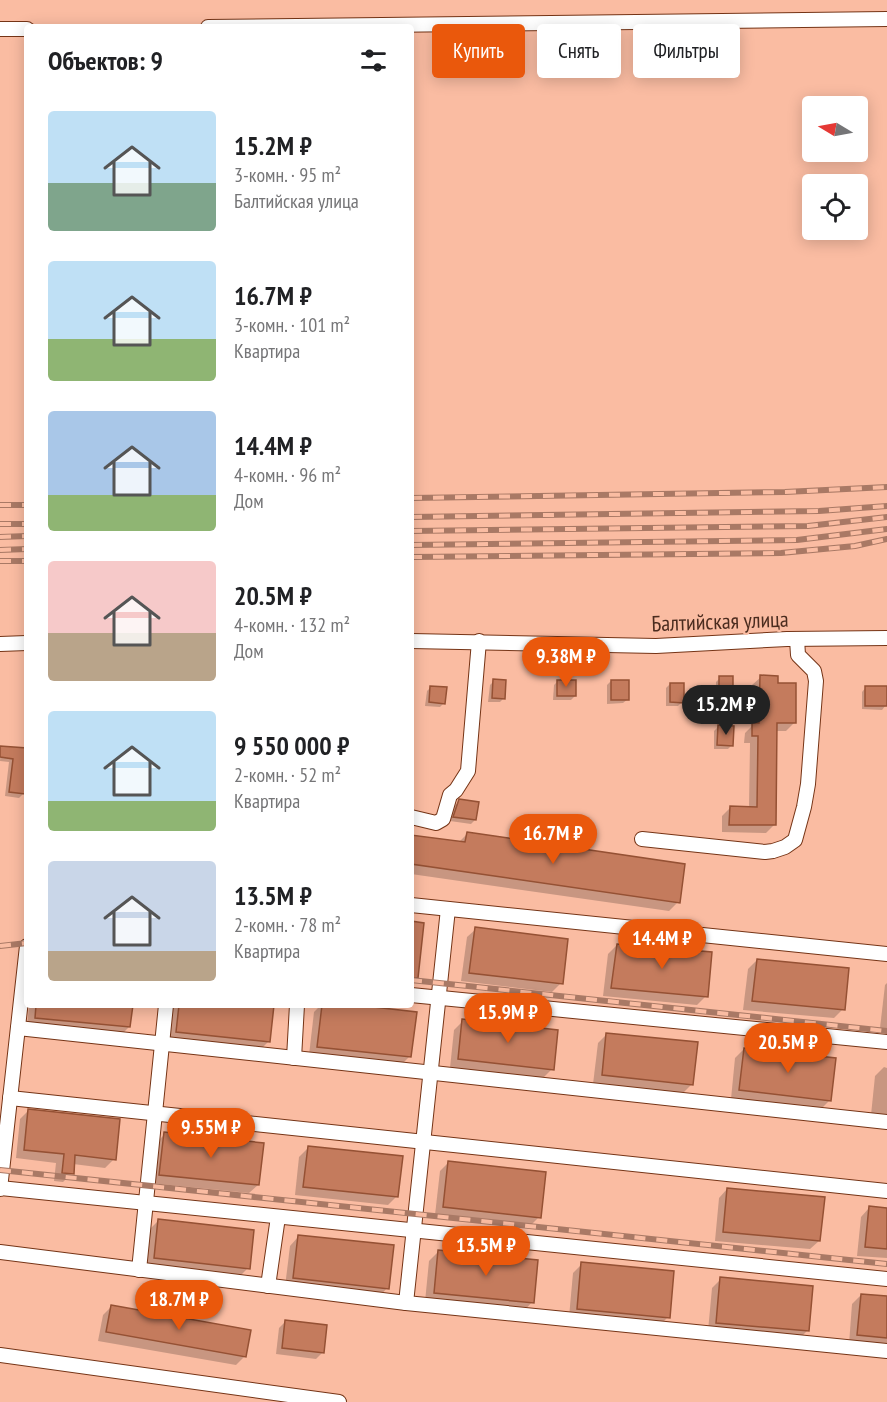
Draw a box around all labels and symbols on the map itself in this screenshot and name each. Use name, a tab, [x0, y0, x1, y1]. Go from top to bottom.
north arrow	[802, 96, 868, 162]
street label: Балтийская улица	[651, 605, 789, 637]
pin: 9.38M ₽	[511, 637, 621, 688]
pin: 15.2M ₽	[671, 685, 781, 736]
pin: 16.7M ₽	[498, 814, 608, 865]
pin: 14.4M ₽	[607, 919, 717, 970]
pin: 15.9M ₽	[453, 993, 563, 1044]
pin: 20.5M ₽	[733, 1023, 843, 1074]
pin: 9.55M ₽	[156, 1108, 266, 1159]
pin: 13.5M ₽	[431, 1226, 541, 1277]
pin: 18.7M ₽	[124, 1280, 234, 1331]

